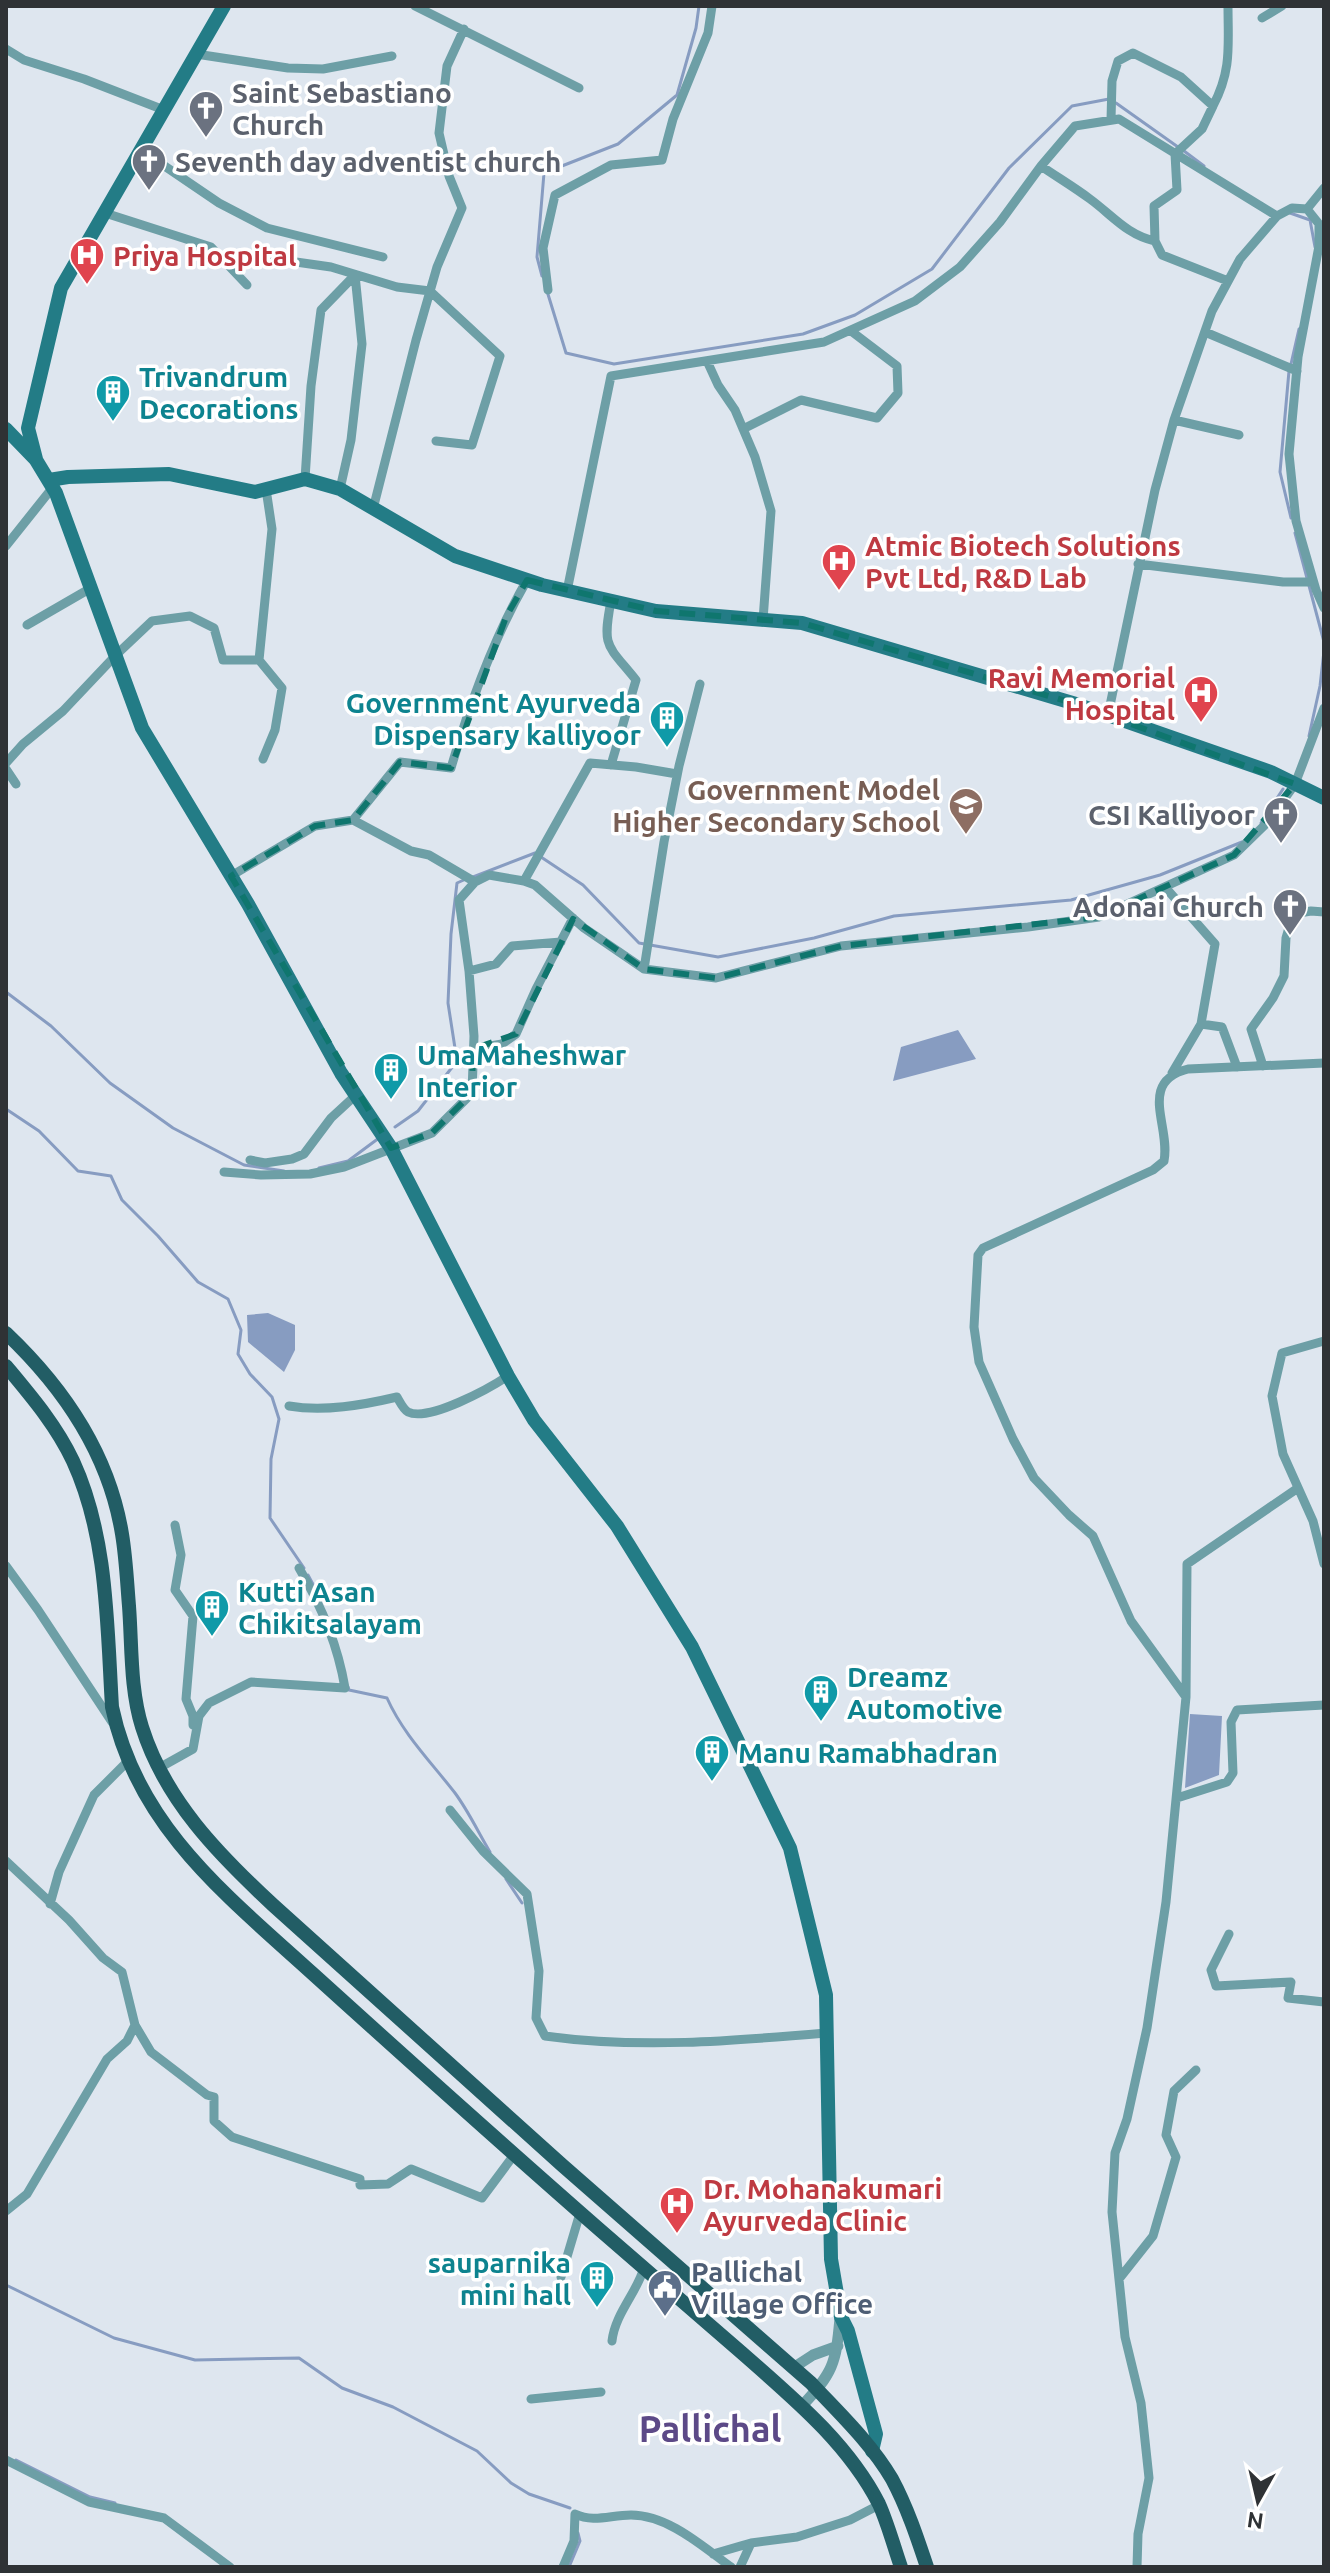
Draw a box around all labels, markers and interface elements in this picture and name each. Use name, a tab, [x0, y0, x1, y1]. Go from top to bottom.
place label: Saint Sebastiano Church	[232, 77, 452, 140]
church icon: Saint Sebastiano Church	[187, 89, 225, 139]
church icon: Seventh day adventist church	[130, 142, 168, 192]
place label: Seventh day adventist church	[175, 146, 561, 177]
hospital icon: Priya Hospital	[68, 236, 106, 286]
place label: Priya Hospital	[113, 240, 296, 271]
place label: Trivandrum Decorations	[139, 361, 298, 424]
building icon: Trivandrum Decorations	[94, 373, 132, 423]
place label: Atmic Biotech Solutions Pvt Ltd, R&D Lab	[865, 530, 1181, 593]
hospital icon: Atmic Biotech Solutions Pvt Ltd, R&D Lab	[820, 542, 858, 592]
place label: Ravi Memorial Hospital	[988, 662, 1175, 725]
hospital icon: Ravi Memorial Hospital	[1182, 674, 1220, 724]
place label: Government Ayurveda Dispensary kalliyoor	[346, 687, 641, 750]
building icon: Government Ayurveda Dispensary kalliyoor	[648, 699, 686, 749]
place label: Government Model Higher Secondary School	[612, 774, 940, 837]
school or university icon: Government Model Higher Secondary School	[947, 786, 985, 836]
church icon: CSI Kalliyoor	[1262, 795, 1300, 845]
place label: CSI Kalliyoor	[1088, 799, 1255, 830]
church icon: Adonai Church	[1271, 887, 1309, 937]
place label: Adonai Church	[1073, 891, 1264, 922]
place label: UmaMaheshwar Interior	[417, 1039, 627, 1102]
building icon: UmaMaheshwar Interior	[372, 1051, 410, 1101]
place label: Kutti Asan Chikitsalayam	[238, 1576, 422, 1639]
building icon: Kutti Asan Chikitsalayam	[193, 1588, 231, 1638]
place label: Dreamz Automotive	[847, 1661, 1003, 1724]
building icon: Dreamz Automotive	[802, 1673, 840, 1723]
building icon: Manu Ramabhadran	[693, 1733, 731, 1783]
place label: Manu Ramabhadran	[738, 1737, 998, 1768]
place label: Dr. Mohanakumari Ayurveda Clinic	[703, 2173, 942, 2236]
hospital icon: Dr. Mohanakumari Ayurveda Clinic	[658, 2185, 696, 2235]
place label: sauparnika mini hall	[428, 2247, 571, 2310]
place label: Pallichal Village Office	[691, 2256, 873, 2319]
building icon: sauparnika mini hall	[578, 2259, 616, 2309]
public building icon: Pallichal Village Office	[646, 2268, 684, 2318]
district label: Pallichal	[639, 2408, 781, 2449]
north arrow	[1218, 2461, 1298, 2541]
text: N	[1245, 2508, 1265, 2535]

